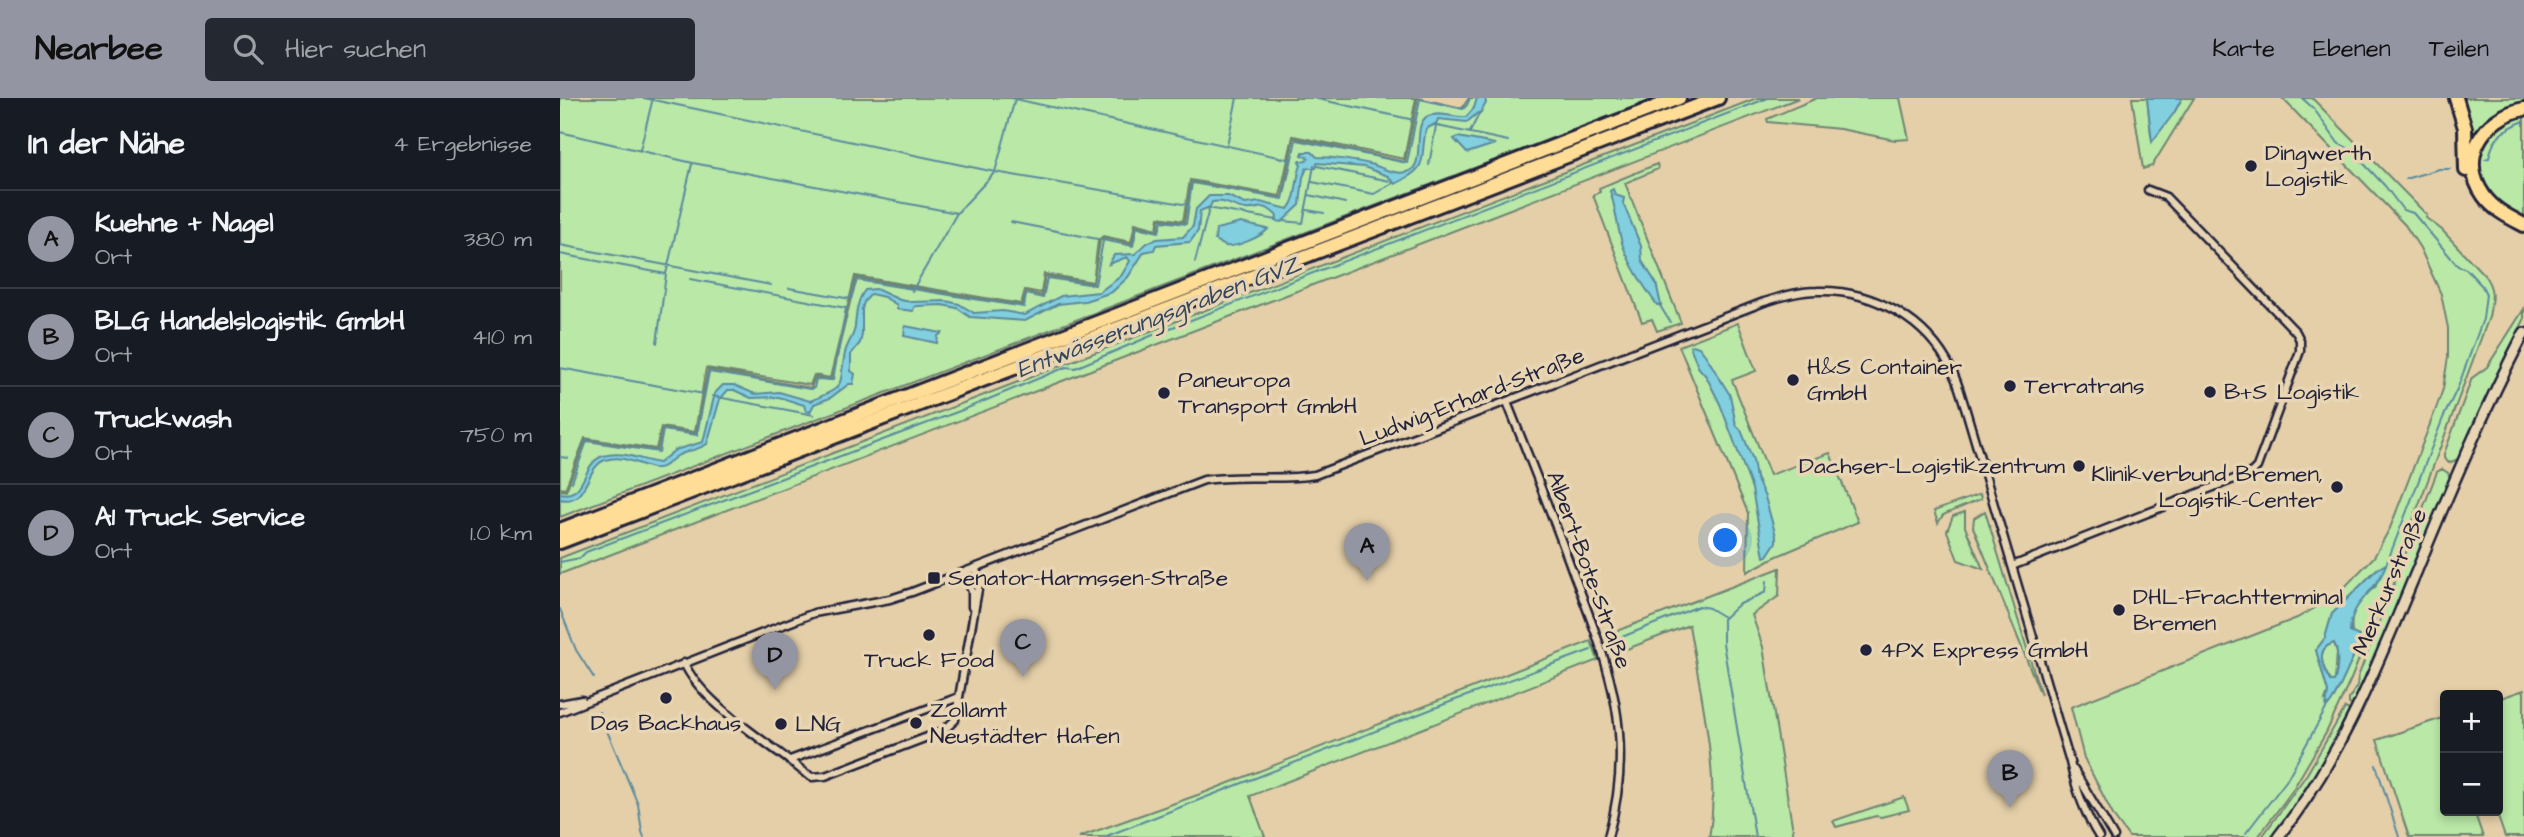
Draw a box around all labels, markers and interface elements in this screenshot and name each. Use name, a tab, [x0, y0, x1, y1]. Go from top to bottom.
search box	[205, 18, 695, 81]
text: Nearbee	[35, 26, 163, 72]
icon: search	[229, 30, 267, 68]
text: Hier suchen	[285, 31, 426, 67]
text: Karte	[2212, 32, 2275, 66]
text: Ebenen	[2313, 32, 2391, 66]
text: Teilen	[2429, 32, 2489, 66]
text: In der Nähe	[28, 123, 185, 165]
text: 4 Ergebnisse	[393, 128, 532, 160]
place label: Dingwerth Logistik	[2265, 137, 2372, 196]
marker: Dingwerth Logistik	[2243, 158, 2259, 174]
text: Kuehne + Nagel	[95, 205, 274, 241]
text: A	[44, 223, 58, 255]
text: 380 m	[464, 223, 532, 255]
text: Ort	[95, 241, 132, 273]
water label: Entwässerungsgraben GVZ	[1012, 247, 1307, 388]
text: BLG Handelslogistik GmbH	[95, 303, 405, 339]
text: B	[43, 321, 59, 353]
text: 410 m	[472, 321, 532, 353]
text: Ort	[95, 339, 132, 371]
street label: Ludwig-Erhard-Straße	[1355, 339, 1590, 456]
place label: H&S Container GmbH	[1807, 351, 1962, 409]
place label: Paneuropa Transport GmbH	[1178, 364, 1357, 422]
place label: Terratrans	[2024, 370, 2145, 402]
marker: H&S Container GmbH	[1785, 372, 1801, 388]
place label: B+S Logistik	[2224, 376, 2359, 409]
marker: Terratrans	[2002, 378, 2018, 394]
marker: B+S Logistik	[2202, 384, 2218, 400]
marker: Paneuropa Transport GmbH	[1156, 385, 1172, 401]
text: Truckwash	[95, 401, 231, 437]
text: C	[43, 419, 59, 451]
text: 750 m	[460, 419, 532, 451]
text: Ort	[95, 437, 132, 469]
place label: Dachser-Logistikzentrum	[1799, 450, 2065, 483]
marker: Dachser-Logistikzentrum	[2071, 458, 2087, 474]
place label: Klinikverbund Bremen, Logistik-Center	[2091, 458, 2323, 517]
street label: Albert-Bote-Straße	[1538, 467, 1640, 673]
marker: Klinikverbund Bremen, Logistik-Center	[2329, 479, 2345, 495]
text: A1 Truck Service	[95, 499, 305, 535]
street label: Merkurstraße	[2345, 504, 2435, 660]
text: D	[44, 517, 58, 549]
text: 1.0 km	[470, 517, 532, 549]
pin: A	[1344, 523, 1390, 581]
your location	[1708, 523, 1742, 557]
text: Ort	[95, 535, 132, 567]
place label: Senator-Harmssen-Straße	[948, 562, 1228, 594]
marker: Senator-Harmssen-Straße	[926, 570, 942, 586]
place label: DHL-Frachtterminal Bremen	[2133, 581, 2343, 639]
marker: DHL-Frachtterminal Bremen	[2111, 602, 2127, 618]
pin: C	[1000, 619, 1046, 677]
marker: Truck Food	[921, 627, 937, 643]
pin: D	[752, 632, 798, 690]
place label: 4PX Express GmbH	[1880, 634, 2089, 666]
marker: 4PX Express GmbH	[1858, 642, 1874, 658]
place label: Truck Food	[864, 644, 994, 676]
marker: Das Backhaus	[658, 690, 674, 706]
map controls	[2440, 690, 2503, 816]
button: +	[2440, 690, 2503, 753]
place label: Zollamt Neustädter Hafen	[930, 694, 1120, 752]
place label: Das Backhaus	[591, 707, 741, 739]
place label: LNG	[795, 708, 841, 740]
marker: Zollamt Neustädter Hafen	[908, 715, 924, 731]
marker: LNG	[773, 716, 789, 732]
pin: B	[1987, 750, 2033, 808]
button: −	[2440, 753, 2503, 816]

